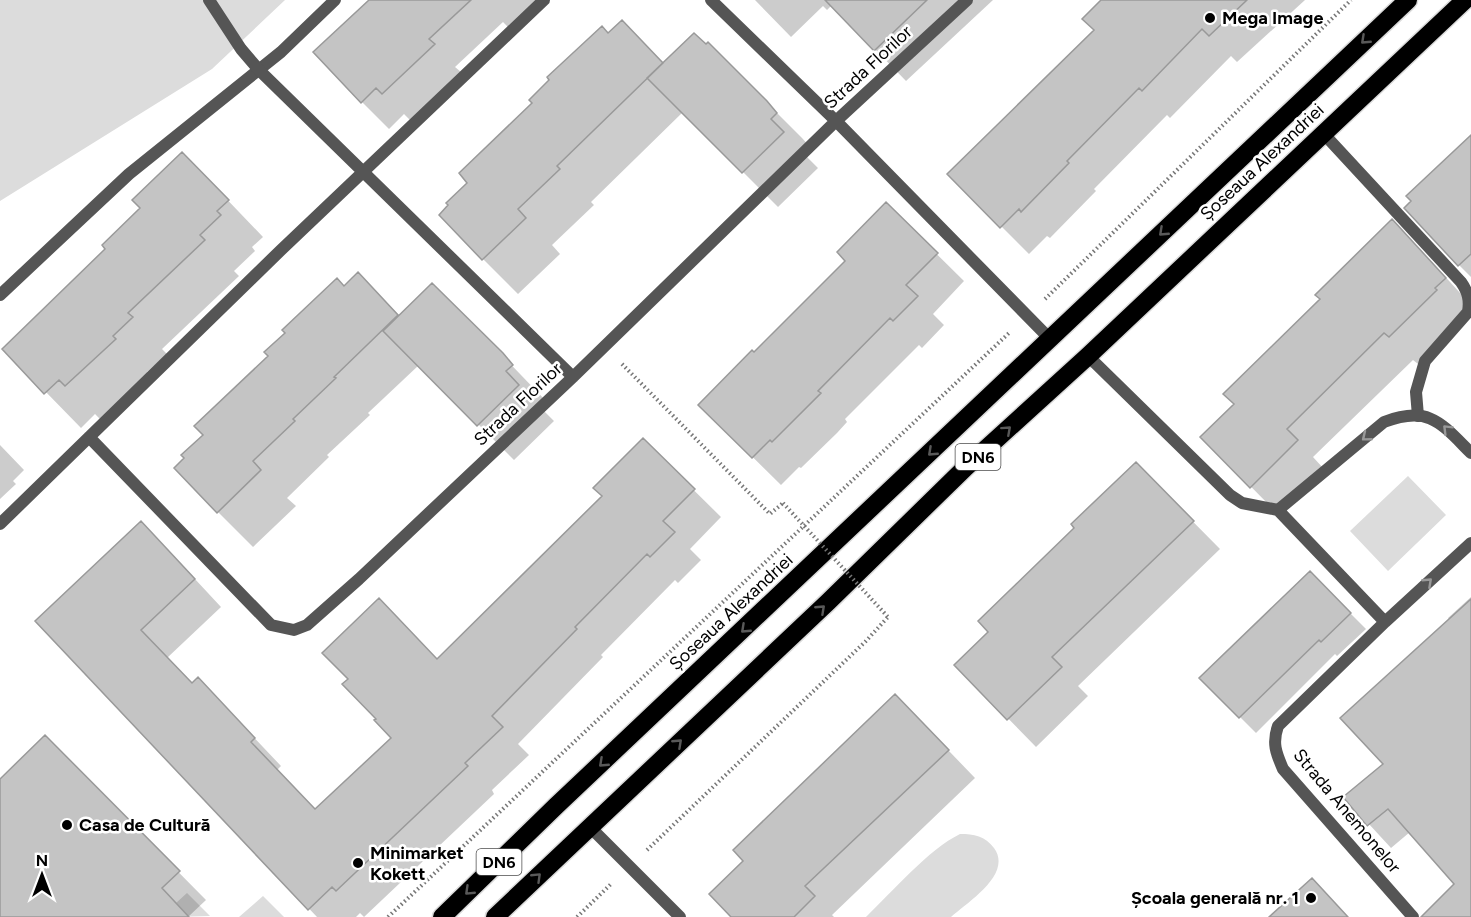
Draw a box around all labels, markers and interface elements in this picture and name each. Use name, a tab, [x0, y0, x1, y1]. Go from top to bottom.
place label: Mega Image	[1222, 7, 1323, 29]
marker: Mega Image	[1203, 11, 1217, 25]
street label: Strada Florilor	[819, 21, 917, 113]
one-way arrow	[1362, 33, 1372, 44]
street label: Șoseaua Alexandriei	[1196, 99, 1328, 225]
one-way arrow	[1160, 225, 1171, 236]
street label: Strada Florilor	[469, 358, 567, 450]
one-way arrow	[1000, 426, 1010, 437]
one-way arrow	[1444, 426, 1455, 437]
one-way arrow	[1362, 429, 1373, 440]
one-way arrow	[929, 444, 940, 455]
road number: DN6	[956, 444, 1000, 470]
street label: Șoseaua Alexandriei	[665, 549, 797, 675]
one-way arrow	[1421, 579, 1432, 590]
one-way arrow	[814, 605, 824, 616]
one-way arrow	[741, 621, 752, 632]
one-way arrow	[671, 739, 682, 750]
street label: Strada Anemonelor	[1289, 744, 1405, 878]
one-way arrow	[599, 755, 610, 766]
place label: Casa de Cultură	[79, 814, 210, 836]
marker: Casa de Cultură	[60, 818, 74, 832]
place label: Minimarket Kokett	[370, 842, 464, 885]
north arrow	[12, 845, 72, 905]
road number: DN6	[476, 849, 522, 875]
text: N	[36, 851, 48, 870]
marker: Minimarket Kokett	[351, 856, 365, 870]
one-way arrow	[529, 873, 540, 884]
one-way arrow	[466, 884, 476, 895]
place label: Școala generală nr. 1	[1131, 887, 1299, 909]
marker: Școala generală nr. 1	[1304, 891, 1318, 905]

